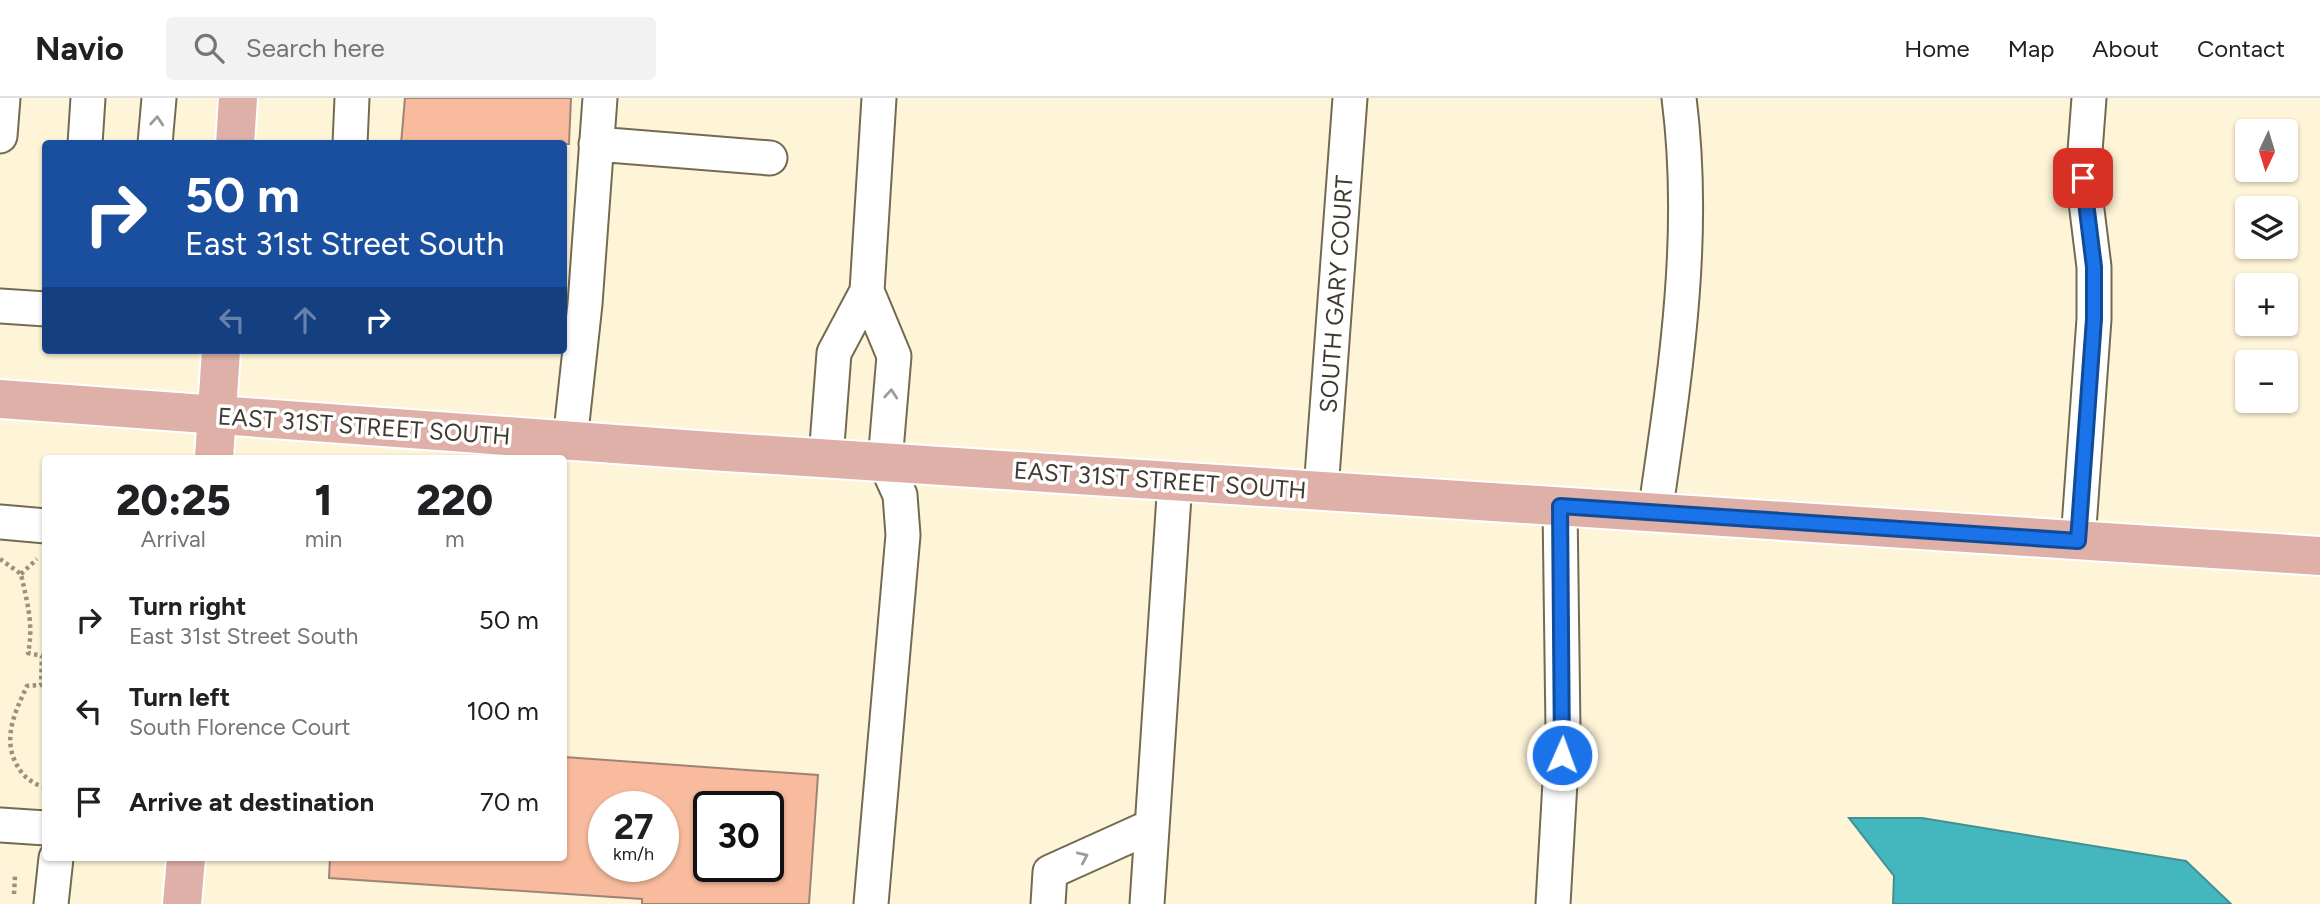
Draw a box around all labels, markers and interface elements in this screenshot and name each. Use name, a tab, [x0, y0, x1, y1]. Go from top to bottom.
search box	[166, 17, 656, 80]
text: Navio	[35, 29, 124, 68]
icon: search	[190, 29, 228, 67]
text: Search here	[246, 32, 385, 64]
text: Home	[1904, 34, 1970, 63]
text: Map	[2008, 34, 2054, 63]
text: About	[2092, 34, 2159, 63]
text: Contact	[2197, 34, 2285, 63]
one-way arrow	[149, 115, 164, 126]
north arrow	[2235, 119, 2298, 182]
map controls	[2235, 119, 2298, 413]
pin	[2053, 148, 2113, 208]
icon: arrive	[2064, 159, 2102, 197]
text: 50 m	[185, 165, 300, 224]
icon: right	[70, 168, 161, 259]
street label: SOUTH GARY COURT	[1313, 174, 1359, 414]
button: layers	[2235, 196, 2298, 259]
text: East 31st Street South	[185, 225, 504, 263]
button: +	[2235, 273, 2298, 336]
icon: left	[213, 301, 251, 339]
icon: ahead	[286, 301, 324, 339]
icon: right	[359, 301, 397, 339]
button: −	[2235, 350, 2298, 413]
one-way arrow	[883, 388, 898, 399]
street label: EAST 31ST STREET SOUTH	[217, 401, 511, 451]
street label: EAST 31ST STREET SOUTH	[1013, 455, 1307, 505]
text: 20:25	[116, 475, 231, 526]
text: 1	[315, 475, 333, 526]
text: 220	[416, 475, 493, 526]
text: Arrival	[141, 525, 206, 553]
text: min	[305, 525, 342, 553]
text: m	[445, 525, 464, 553]
text: Turn right	[129, 590, 246, 622]
icon: right	[70, 601, 108, 639]
text: 50 m	[479, 604, 539, 636]
text: East 31st Street South	[129, 622, 358, 650]
text: Turn left	[129, 681, 230, 713]
icon: left	[70, 692, 108, 730]
text: 100 m	[466, 695, 539, 727]
text: South Florence Court	[129, 713, 350, 741]
position arrow	[1525, 718, 1599, 792]
icon: arrive	[70, 783, 108, 821]
text: Arrive at destination	[129, 786, 374, 818]
text: 70 m	[480, 786, 539, 818]
speed limit sign: 30	[693, 791, 784, 882]
text: 27	[614, 806, 653, 848]
text: km/h	[613, 843, 654, 865]
one-way arrow	[1076, 851, 1088, 865]

